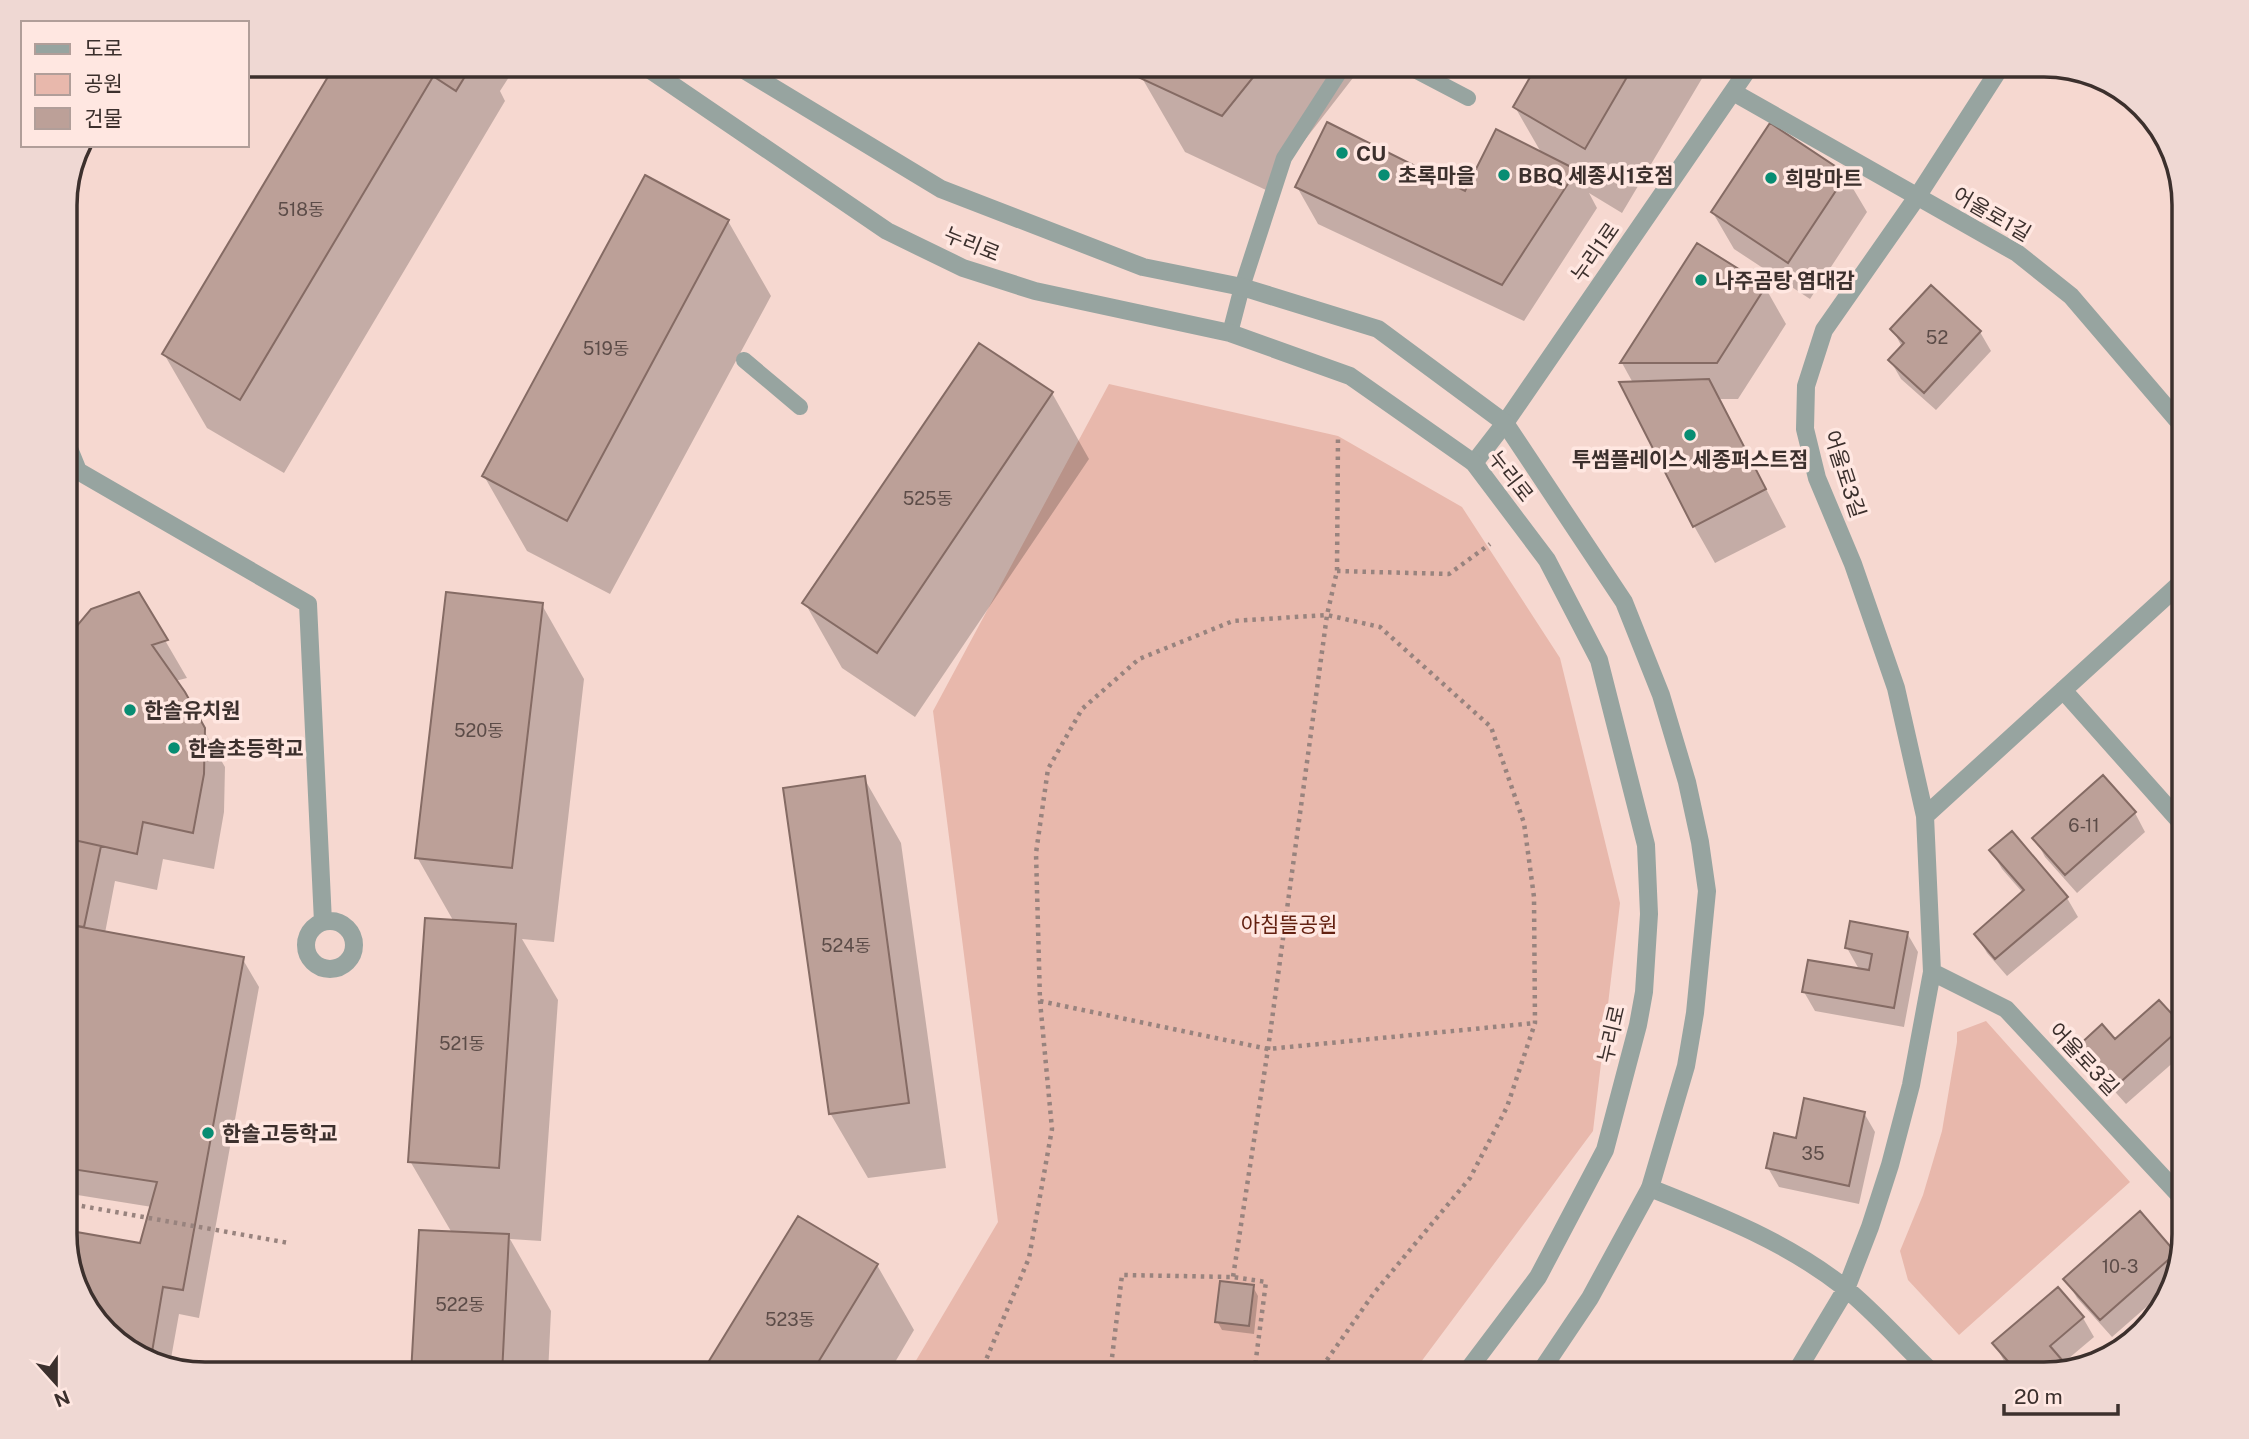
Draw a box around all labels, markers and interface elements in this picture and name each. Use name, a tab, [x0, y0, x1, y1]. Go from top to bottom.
legend	[21, 21, 248, 147]
text: 도로	[84, 36, 123, 61]
text: 공원	[84, 71, 123, 96]
text: 건물	[84, 106, 123, 131]
place label: CU	[1356, 141, 1386, 166]
marker: CU	[1334, 145, 1350, 161]
place label: 초록마을	[1398, 163, 1475, 188]
place label: BBQ 세종시1호점	[1518, 163, 1674, 188]
place label: 희망마트	[1785, 166, 1862, 191]
marker: 초록마을	[1376, 167, 1392, 183]
marker: BBQ 세종시1호점	[1496, 167, 1512, 183]
marker: 희망마트	[1763, 170, 1779, 186]
street label: 어울로1길	[1949, 182, 2035, 246]
house number: 518동	[277, 199, 325, 220]
street label: 누리1로	[1566, 218, 1624, 286]
street label: 누리로	[940, 222, 1004, 266]
place label: 나주곰탕 염대감	[1715, 268, 1855, 293]
marker: 나주곰탕 염대감	[1693, 272, 1709, 288]
house number: 52	[1926, 327, 1948, 348]
house number: 519동	[583, 338, 629, 359]
marker: 투썸플레이스 세종퍼스트점	[1682, 427, 1698, 443]
street label: 어울로3길	[1819, 427, 1871, 521]
street label: 누리로	[1483, 445, 1539, 507]
place label: 투썸플레이스 세종퍼스트점	[1572, 447, 1808, 472]
house number: 525동	[903, 488, 953, 509]
place label: 한솔유치원	[144, 698, 241, 723]
marker: 한솔유치원	[122, 702, 138, 718]
house number: 520동	[454, 720, 504, 741]
place label: 한솔초등학교	[188, 736, 304, 761]
marker: 한솔초등학교	[166, 740, 182, 756]
house number: 6-11	[2068, 815, 2100, 836]
park label: 아침뜰공원	[1241, 912, 1337, 937]
house number: 524동	[821, 935, 871, 956]
street label: 누리로	[1592, 1003, 1630, 1065]
street label: 어울로3길	[2044, 1017, 2124, 1101]
house number: 521동	[439, 1033, 485, 1054]
place label: 한솔고등학교	[222, 1121, 338, 1146]
marker: 한솔고등학교	[200, 1125, 216, 1141]
house number: 35	[1802, 1143, 1824, 1164]
house number: 10-3	[2102, 1256, 2138, 1277]
house number: 522동	[435, 1294, 485, 1315]
house number: 523동	[765, 1309, 815, 1330]
north arrow	[21, 1348, 91, 1418]
scale bar	[2004, 1372, 2118, 1416]
text: 20 m	[2014, 1384, 2063, 1409]
text: N	[51, 1386, 73, 1412]

